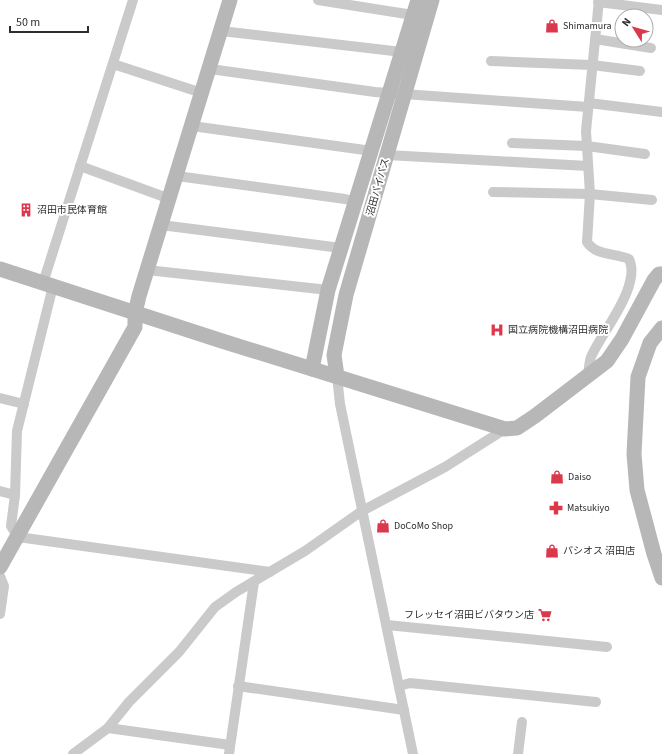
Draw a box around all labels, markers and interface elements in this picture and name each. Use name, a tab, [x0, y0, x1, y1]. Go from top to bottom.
scale bar	[10, 8, 88, 34]
north arrow	[614, 8, 654, 48]
text: 50 m	[16, 14, 40, 31]
text: N	[618, 15, 635, 30]
shop icon: Shimamura	[544, 18, 560, 34]
place label: Shimamura	[563, 19, 612, 33]
street label: 沼田バイパス	[363, 156, 393, 218]
building icon: 沼田市民体育館	[18, 202, 34, 218]
place label: 沼田市民体育館	[37, 203, 107, 217]
hospital icon: 国立病院機構沼田病院	[489, 322, 505, 338]
place label: 国立病院機構沼田病院	[508, 323, 608, 337]
shop icon: Daiso	[549, 469, 565, 485]
place label: Daiso	[568, 470, 591, 484]
pharmacy icon: Matsukiyo	[548, 500, 564, 516]
place label: Matsukiyo	[567, 501, 610, 515]
shop icon: DoCoMo Shop	[375, 518, 391, 534]
place label: DoCoMo Shop	[394, 519, 454, 533]
shop icon: パシオス 沼田店	[544, 543, 560, 559]
place label: パシオス 沼田店	[563, 544, 635, 558]
supermarket icon: フレッセイ沼田ビバタウン店	[537, 607, 553, 623]
place label: フレッセイ沼田ビバタウン店	[404, 608, 534, 622]

